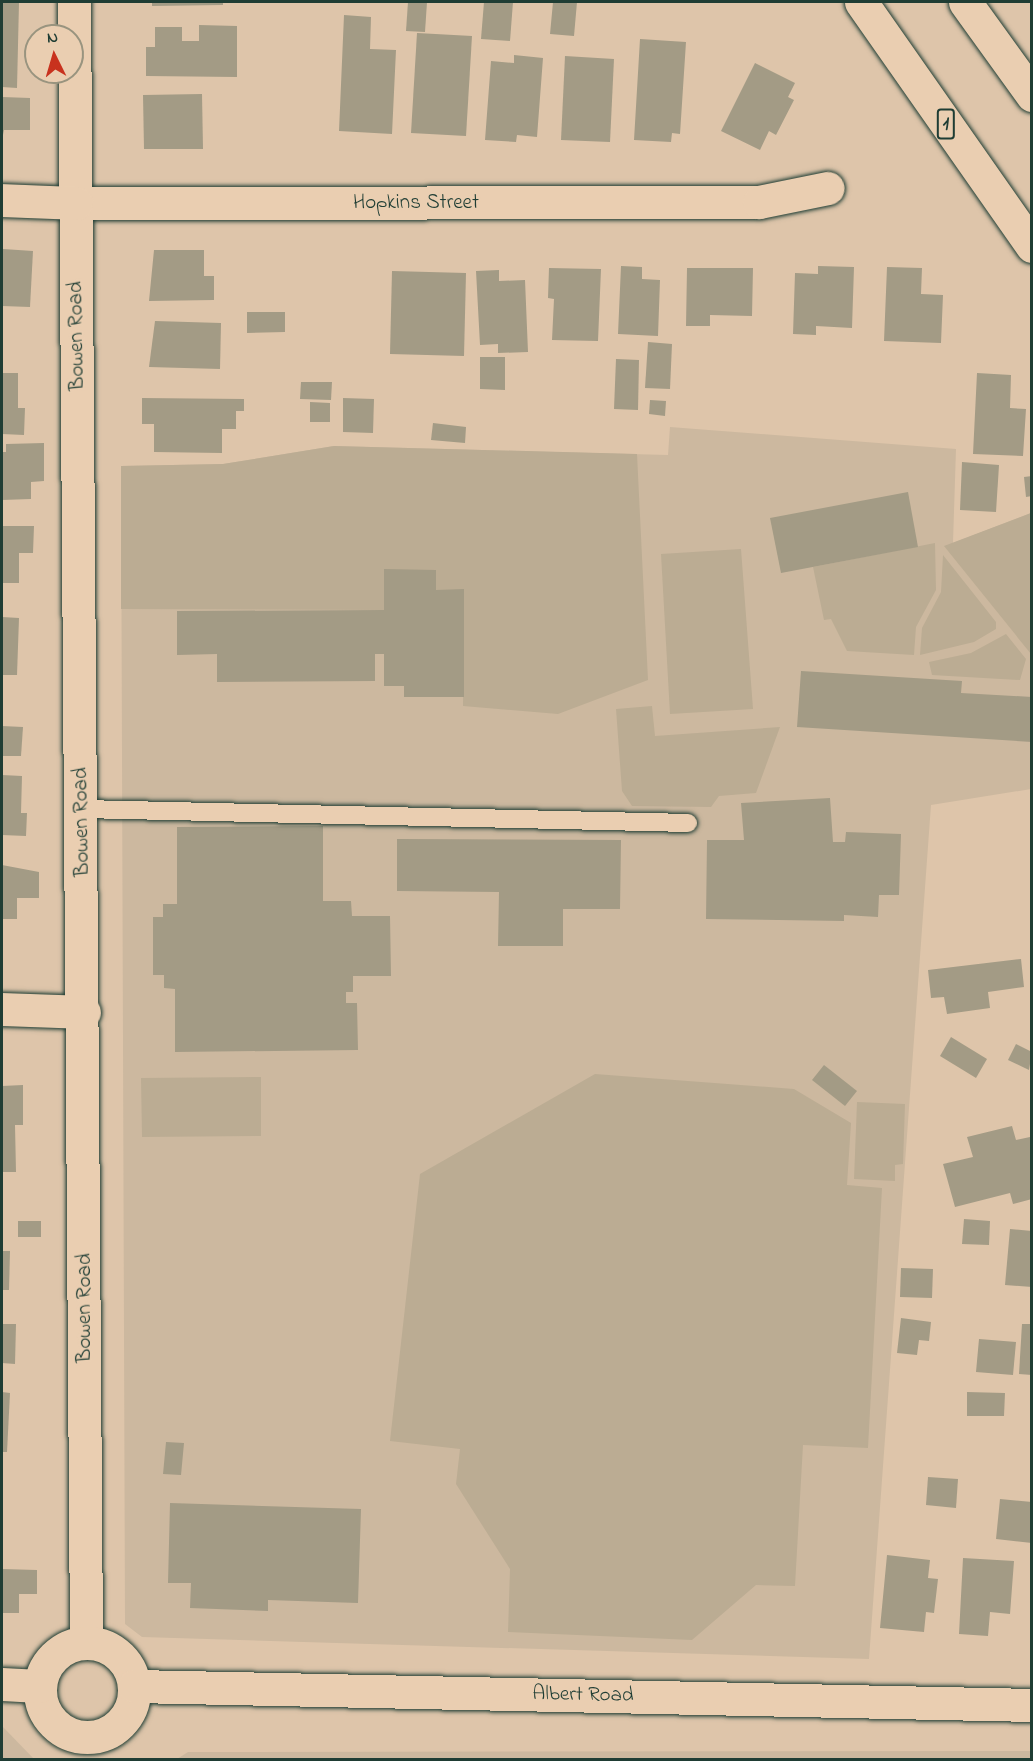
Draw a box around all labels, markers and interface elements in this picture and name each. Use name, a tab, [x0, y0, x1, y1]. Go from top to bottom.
north arrow	[24, 24, 84, 84]
text: N	[46, 26, 59, 50]
road number: 1	[936, 107, 956, 141]
street label: Hopkins Street	[353, 190, 479, 216]
street label: Bowen Road	[63, 281, 91, 391]
street label: Bowen Road	[68, 767, 96, 877]
street label: Bowen Road	[72, 1253, 98, 1363]
street label: Albert Road	[532, 1682, 634, 1708]

